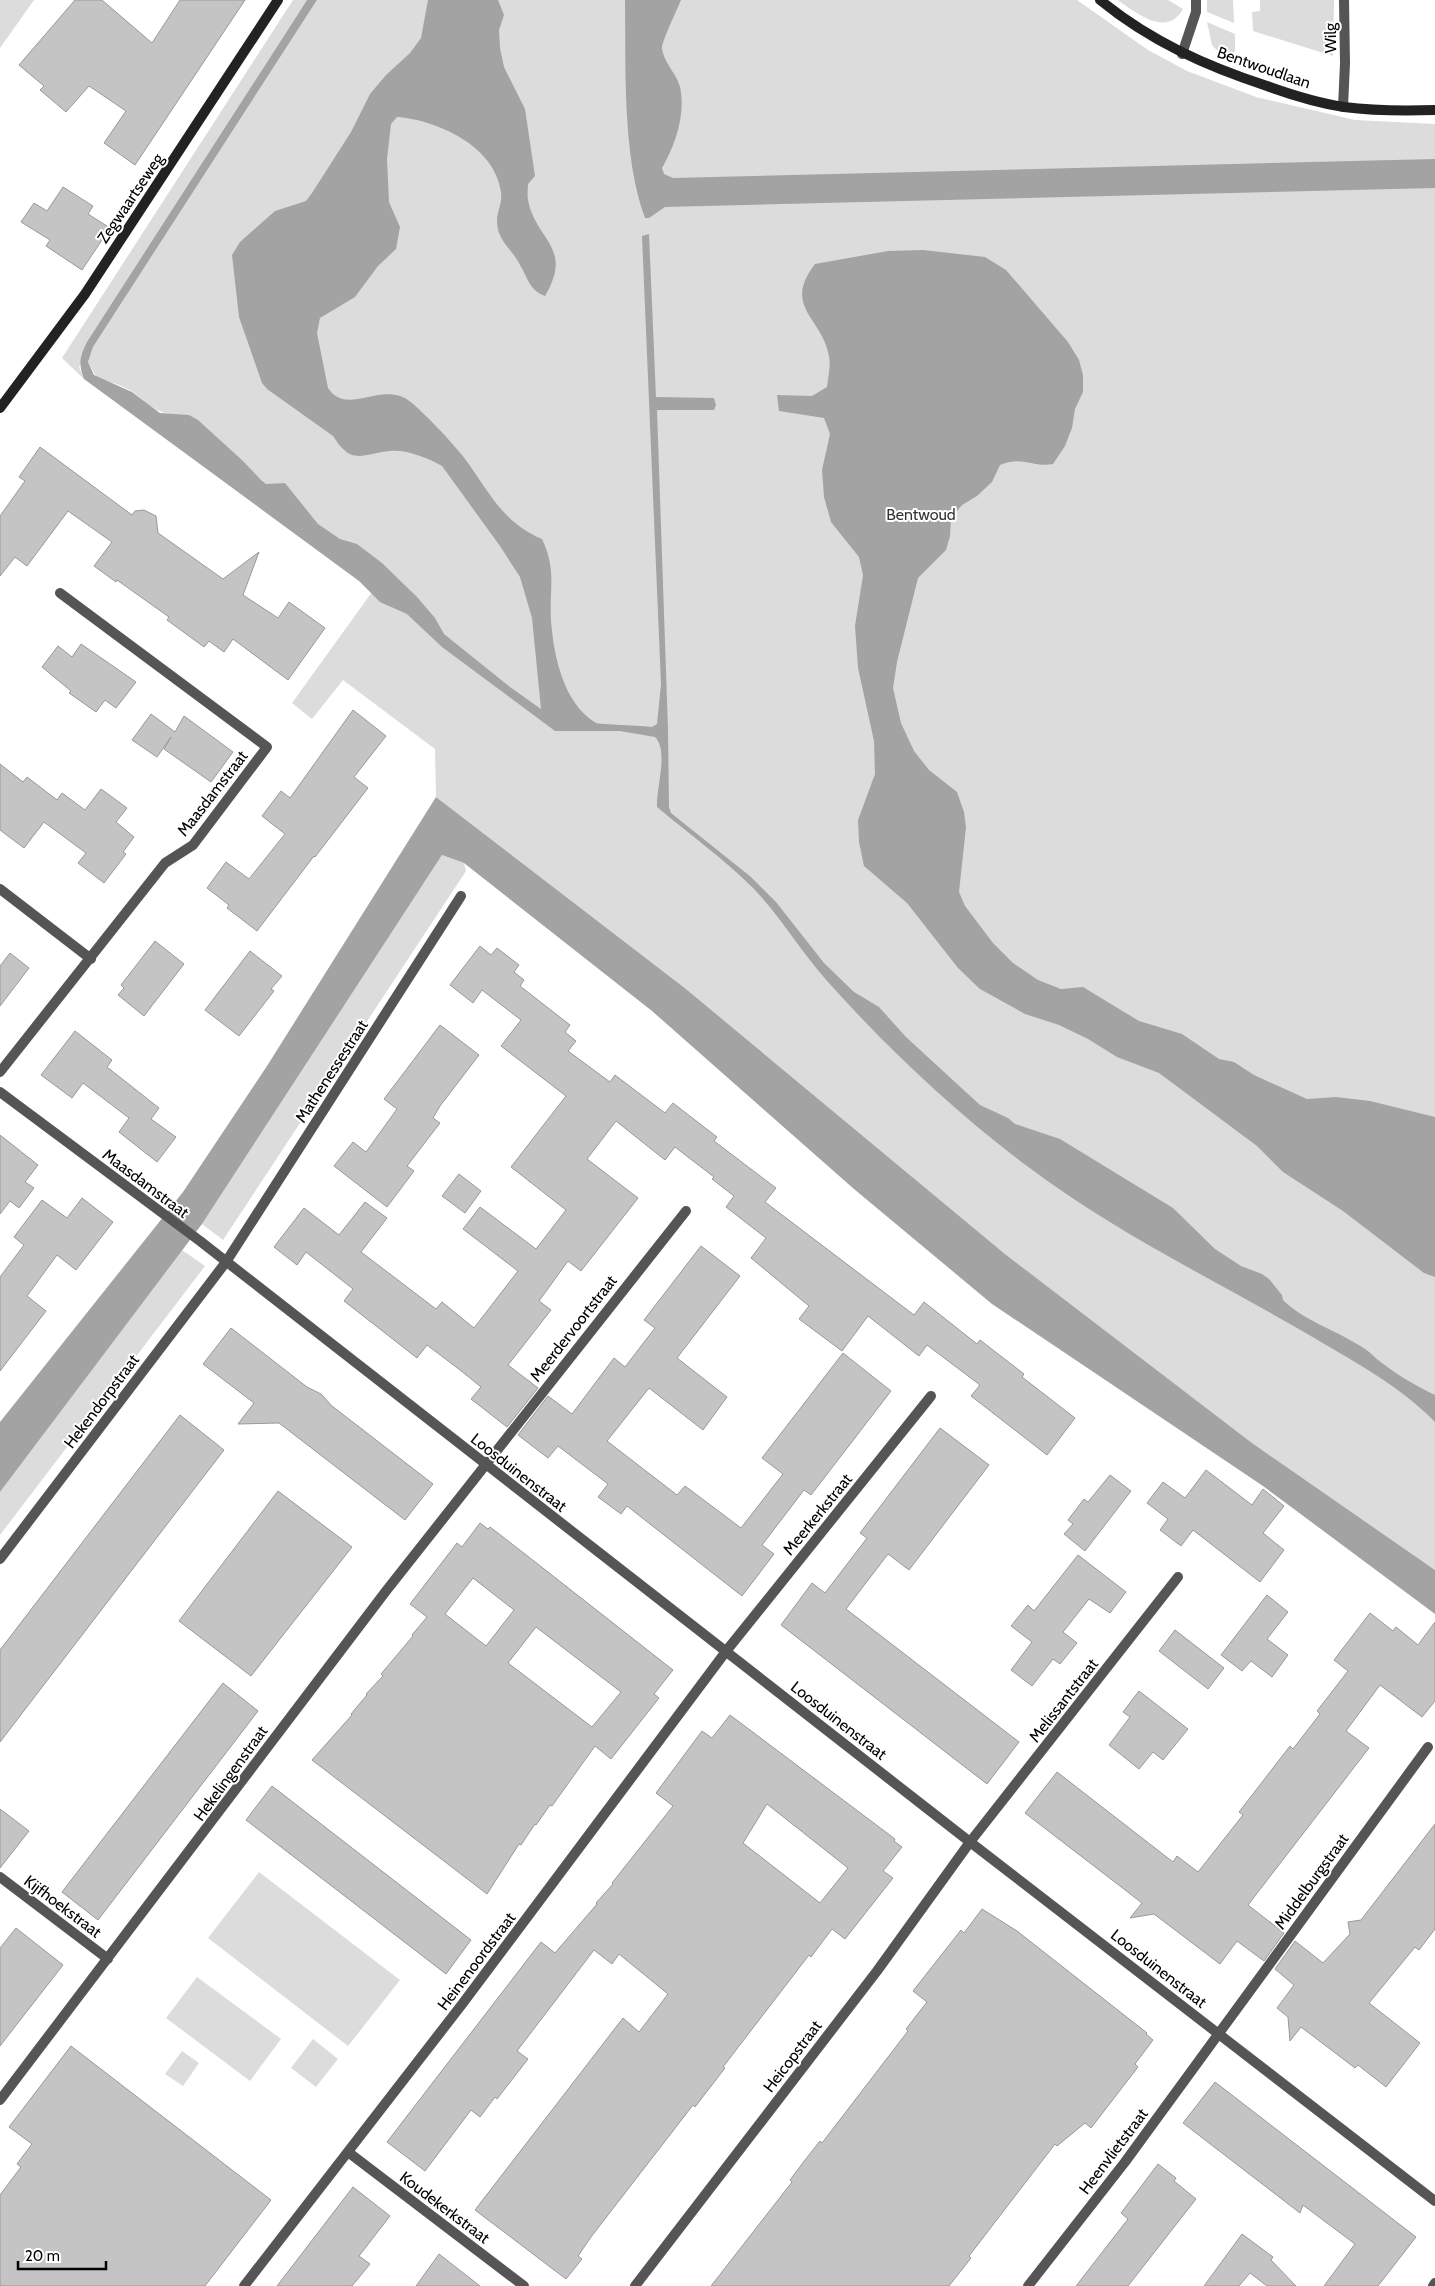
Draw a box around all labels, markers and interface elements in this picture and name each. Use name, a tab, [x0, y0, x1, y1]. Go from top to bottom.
street label: Wilg	[1321, 22, 1340, 53]
street label: Bentwoudlaan	[1215, 43, 1313, 92]
street label: Zegwaartseweg	[93, 149, 168, 247]
park label: Bentwoud	[886, 505, 956, 524]
street label: Maasdamstraat	[173, 746, 252, 840]
street label: Mathenessestraat	[291, 1016, 372, 1126]
street label: Maasdamstraat	[99, 1145, 193, 1222]
street label: Meerdervoortstraat	[526, 1271, 621, 1385]
street label: Hekendorpstraat	[60, 1350, 143, 1452]
street label: Loosduinenstraat	[467, 1429, 571, 1516]
street label: Meerkerkstraat	[779, 1469, 856, 1559]
street label: Melissantstraat	[1025, 1654, 1102, 1746]
street label: Loosduinenstraat	[787, 1677, 891, 1764]
street label: Hekelingenstraat	[189, 1721, 272, 1825]
street label: Middelburgstraat	[1270, 1829, 1353, 1933]
street label: Kijfhoekstraat	[20, 1871, 106, 1942]
street label: Heinenoordstraat	[433, 1908, 520, 2014]
street label: Loosduinenstraat	[1107, 1925, 1211, 2012]
street label: Heicopstraat	[759, 2016, 826, 2096]
street label: Heenvlietstraat	[1075, 2104, 1152, 2198]
street label: Koudekerkstraat	[396, 2167, 494, 2248]
scale bar	[18, 2238, 105, 2270]
text: 20 m	[25, 2247, 60, 2265]

